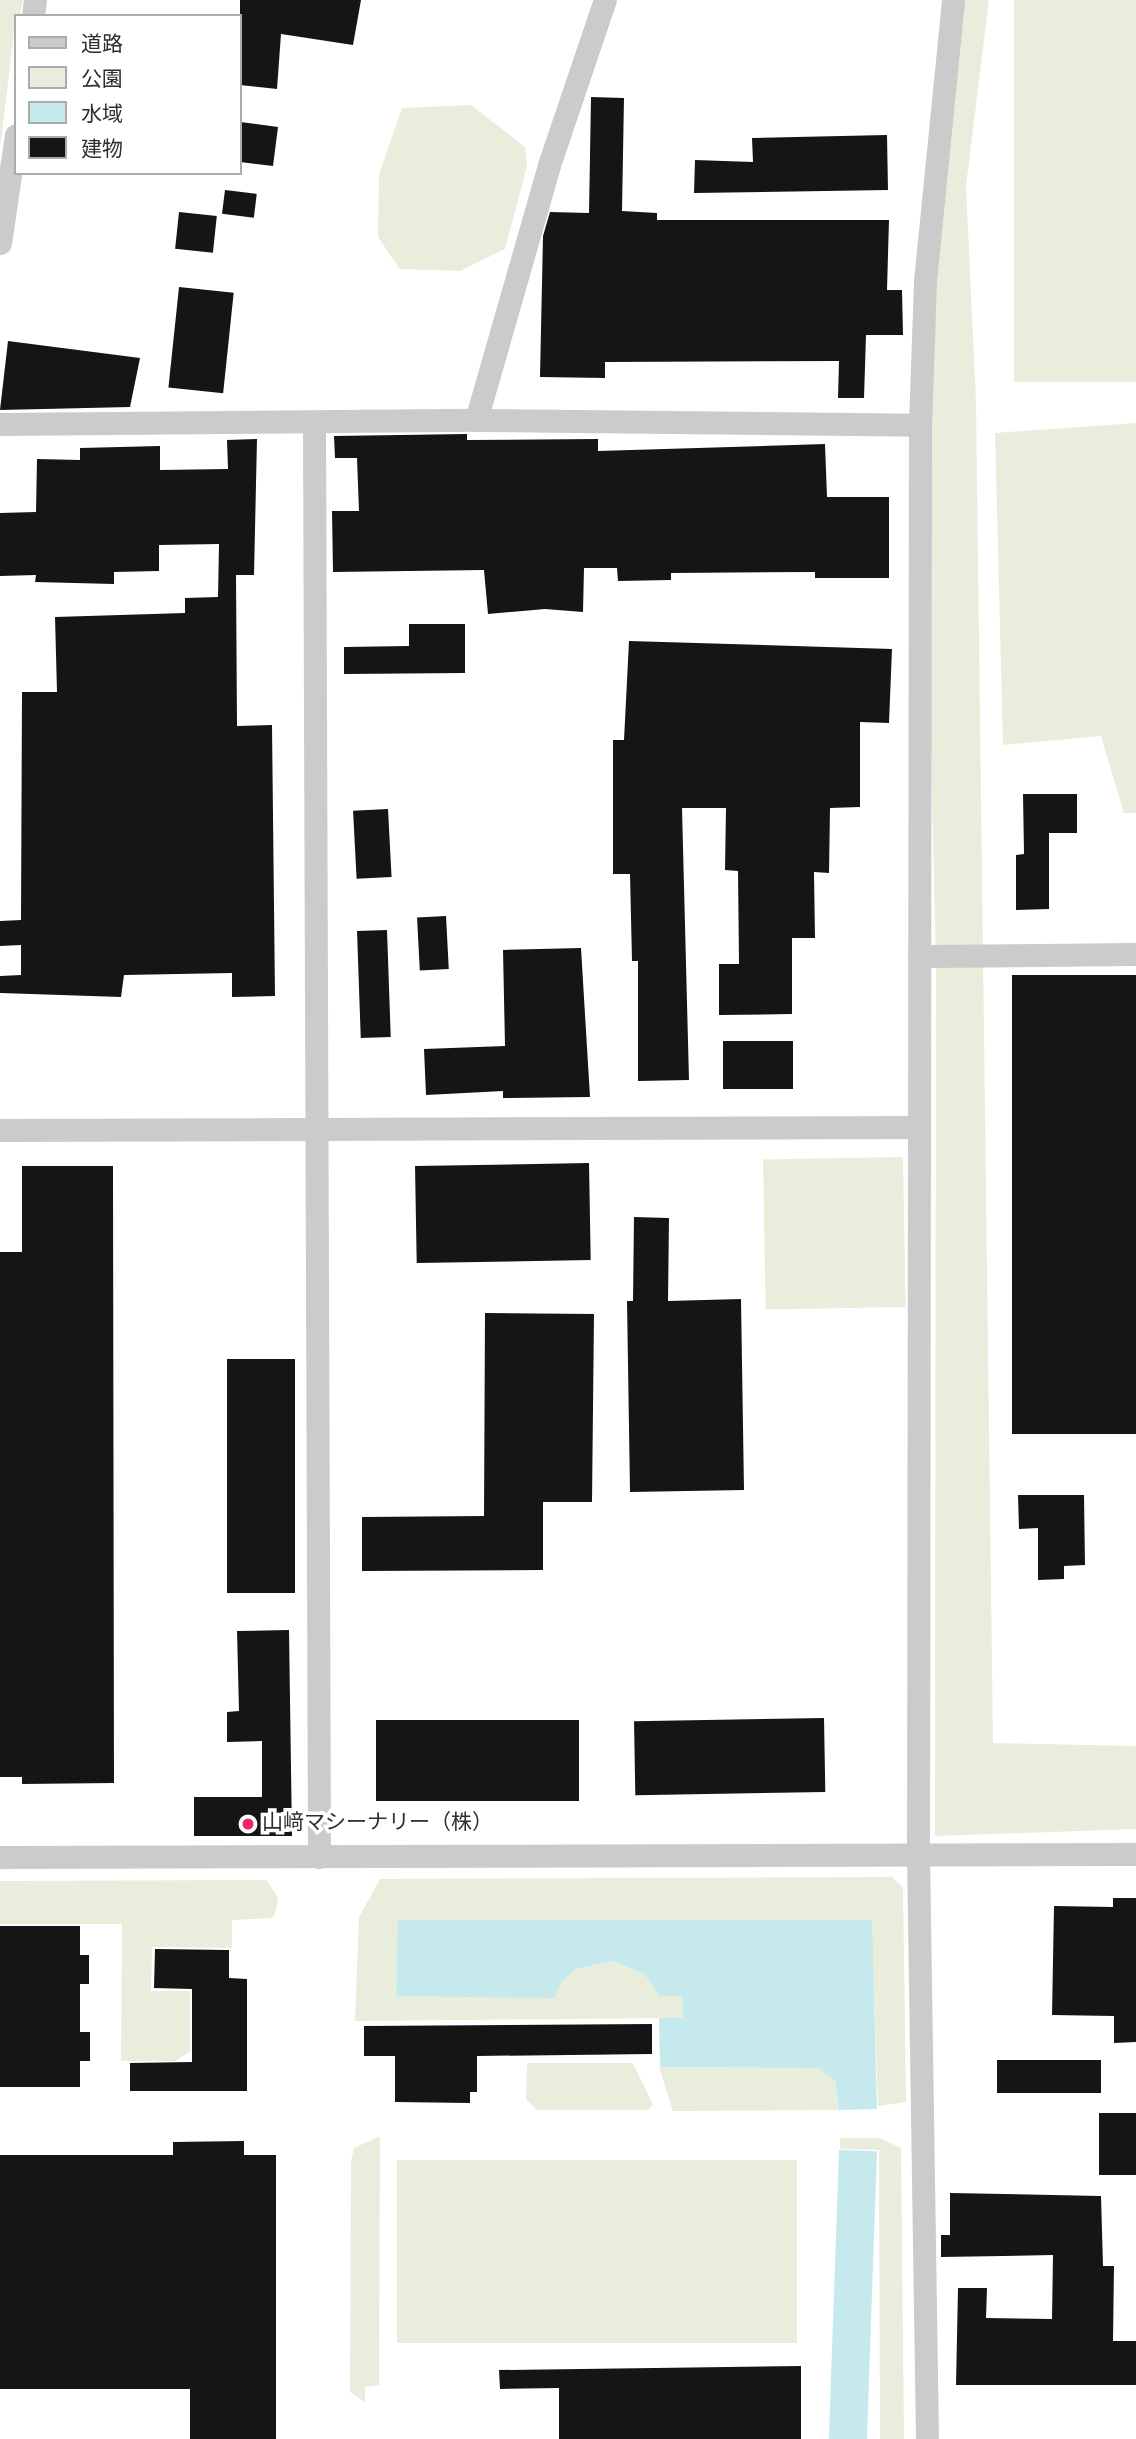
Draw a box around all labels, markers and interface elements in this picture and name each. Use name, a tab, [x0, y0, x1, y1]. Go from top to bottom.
legend	[14, 14, 242, 175]
text: 道路	[81, 32, 123, 59]
text: 公園	[81, 67, 123, 94]
text: 水域	[81, 102, 123, 129]
text: 建物	[81, 137, 123, 164]
place label: 山﨑マシーナリー（株）	[262, 1811, 493, 1837]
marker: 山﨑マシーナリー（株）	[240, 1816, 256, 1832]

